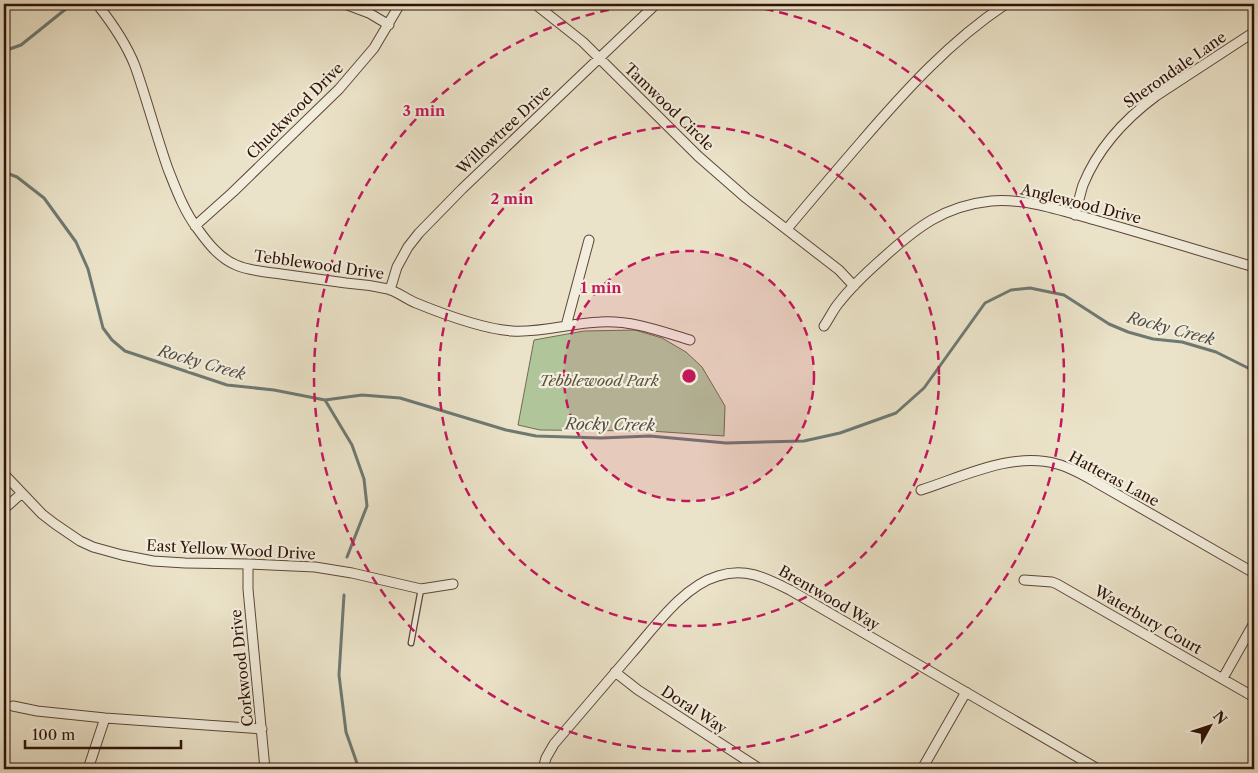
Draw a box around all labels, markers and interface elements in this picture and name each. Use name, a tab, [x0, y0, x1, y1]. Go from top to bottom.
street label: Sherondale Lane	[1120, 27, 1230, 112]
street label: Chuckwood Drive	[242, 58, 347, 163]
street label: Tamwood Circle	[620, 59, 718, 154]
street label: Willowtree Drive	[452, 81, 555, 179]
text: 3 min	[403, 101, 446, 120]
street label: Anglewood Drive	[1018, 179, 1143, 228]
text: 2 min	[490, 189, 534, 208]
street label: Tebblewood Drive	[253, 246, 385, 283]
text: 1 min	[580, 278, 622, 297]
water label: Rocky Creek	[1123, 306, 1218, 349]
water label: Rocky Creek	[154, 339, 248, 384]
centre of rings	[680, 367, 698, 385]
park label: Tebblewood Park	[539, 371, 659, 390]
water label: Rocky Creek	[563, 413, 656, 435]
street label: Hatteras Lane	[1066, 447, 1163, 510]
street label: East Yellow Wood Drive	[146, 536, 316, 563]
street label: Brentwood Way	[775, 561, 884, 635]
street label: Waterbury Court	[1090, 581, 1206, 658]
street label: Corkwood Drive	[226, 608, 257, 728]
street label: Doral Way	[658, 681, 731, 738]
north arrow	[1186, 700, 1236, 750]
text: N	[1209, 707, 1231, 728]
scale bar	[25, 718, 181, 750]
text: 100 m	[32, 725, 75, 744]

